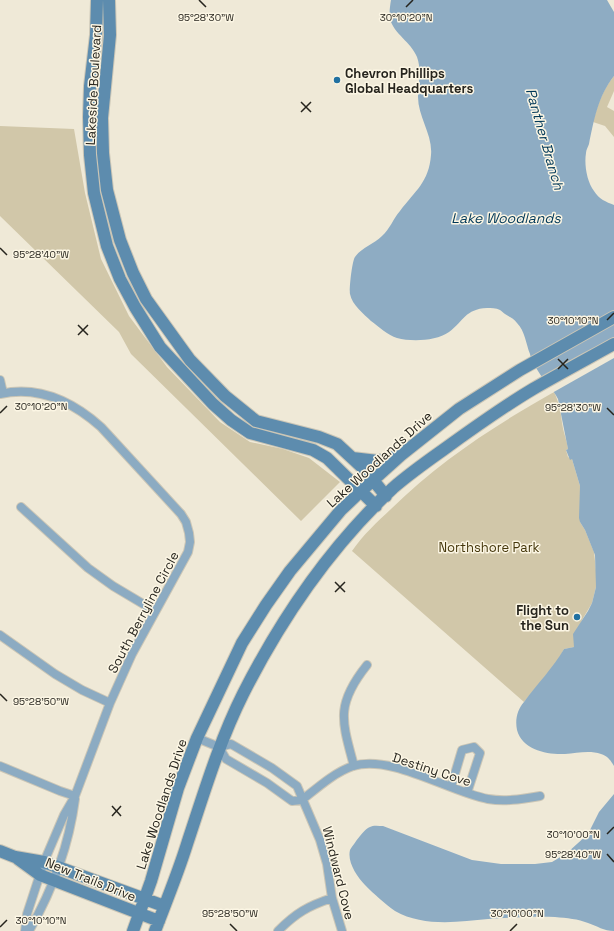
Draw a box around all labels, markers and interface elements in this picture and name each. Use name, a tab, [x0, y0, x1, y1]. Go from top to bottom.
text: 95°28'30"W	[178, 11, 234, 24]
text: 30°10'20"N	[380, 11, 432, 24]
street label: Lakeside Boulevard	[82, 24, 105, 146]
place label: Chevron Phillips Global Headquarters	[345, 65, 473, 97]
marker: Chevron Phillips Global Headquarters	[332, 75, 342, 85]
water label: Panther Branch	[522, 86, 568, 192]
water label: Lake Woodlands	[451, 209, 561, 227]
text: 95°28'40"W	[13, 248, 69, 261]
text: 30°10'10"N	[548, 314, 598, 327]
text: 30°10'20"N	[15, 400, 67, 413]
text: 95°28'30"W	[545, 401, 601, 414]
street label: Lake Woodlands Drive	[323, 408, 436, 511]
park label: Northshore Park	[438, 539, 540, 556]
street label: South Berryline Circle	[104, 548, 183, 676]
place label: Flight to the Sun	[516, 602, 569, 634]
marker: Flight to the Sun	[572, 612, 582, 622]
text: 95°28'50"W	[13, 695, 69, 708]
street label: Lake Woodlands Drive	[132, 737, 191, 872]
street label: Destiny Cove	[390, 749, 473, 790]
street label: Windward Cove	[319, 825, 358, 922]
text: 30°10'00"N	[546, 828, 600, 841]
text: 95°28'40"W	[545, 848, 601, 861]
street label: New Trails Drive	[43, 854, 139, 905]
text: 95°28'50"W	[202, 907, 258, 920]
text: 30°10'00"N	[490, 907, 544, 920]
text: 30°10'10"N	[16, 914, 66, 927]

